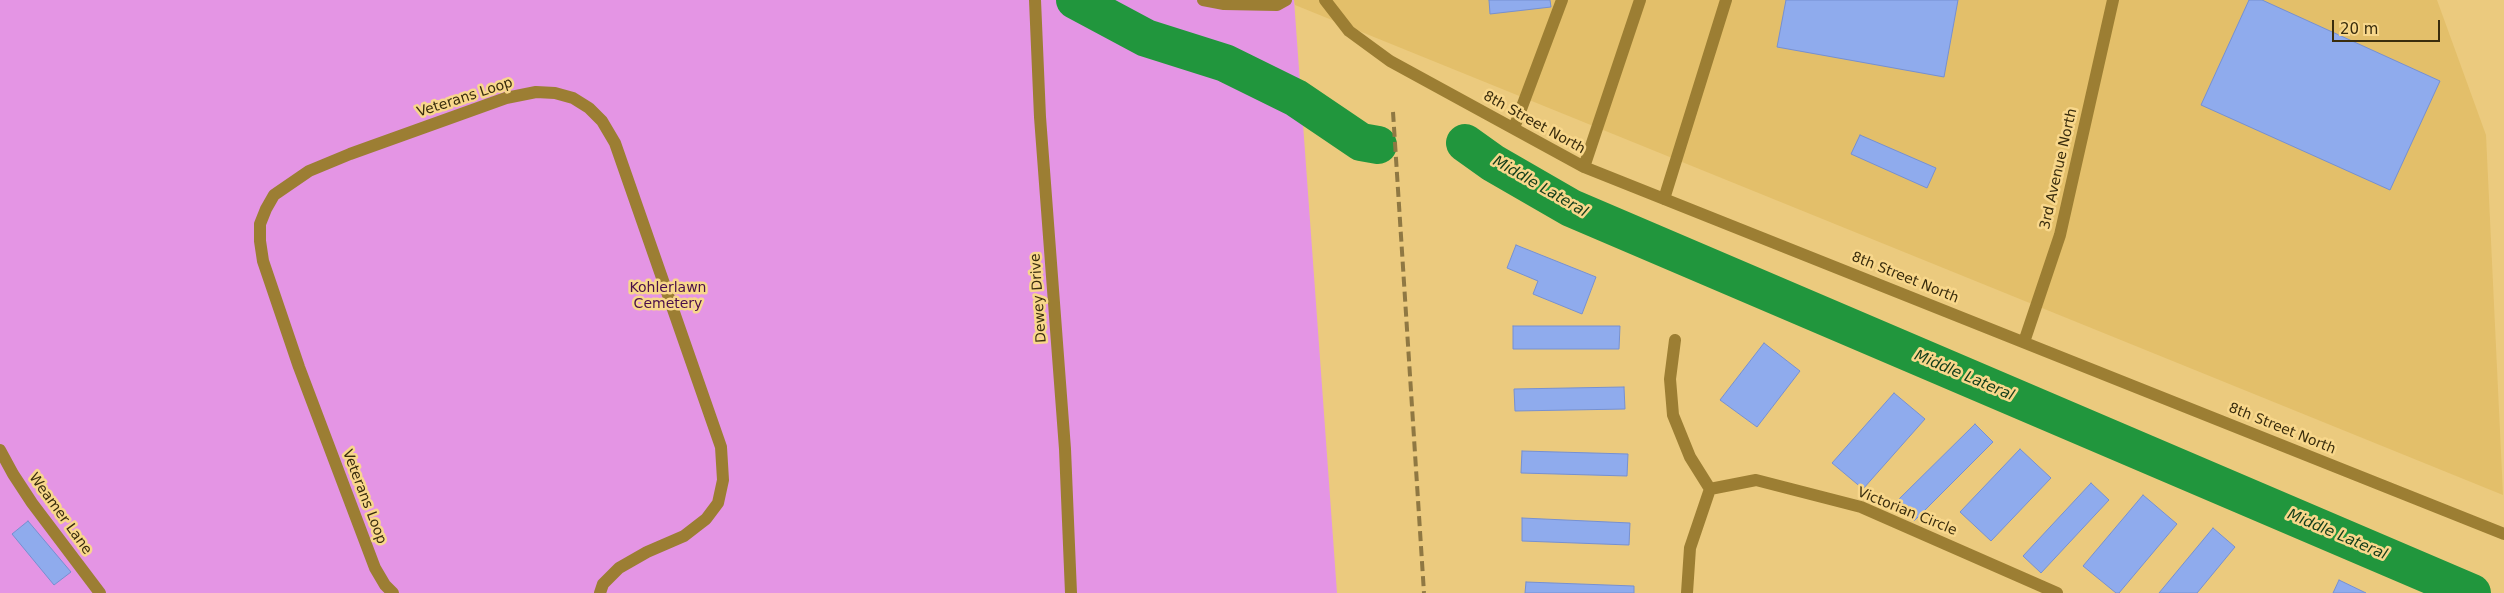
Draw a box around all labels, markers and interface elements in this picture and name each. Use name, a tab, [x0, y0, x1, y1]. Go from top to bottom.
scale bar	[2334, 10, 2442, 42]
text: 20 m	[2340, 20, 2378, 38]
street label: Veterans Loop	[415, 75, 515, 121]
street label: 8th Street North	[1480, 88, 1588, 158]
street label: 3rd Avenue North	[2037, 107, 2081, 231]
water label: Middle Lateral	[1489, 153, 1591, 221]
street label: 8th Street North	[1849, 249, 1961, 307]
street label: Dewey Drive	[1027, 253, 1051, 343]
park label: Kohlerlawn Cemetery	[630, 280, 706, 312]
water label: Middle Lateral	[1911, 347, 2017, 405]
street label: 8th Street North	[2226, 400, 2338, 458]
street label: Veterans Loop	[338, 447, 390, 547]
street label: Weamer Lane	[25, 470, 95, 558]
street label: Victorian Circle	[1855, 484, 1959, 540]
water label: Middle Lateral	[2284, 506, 2390, 564]

